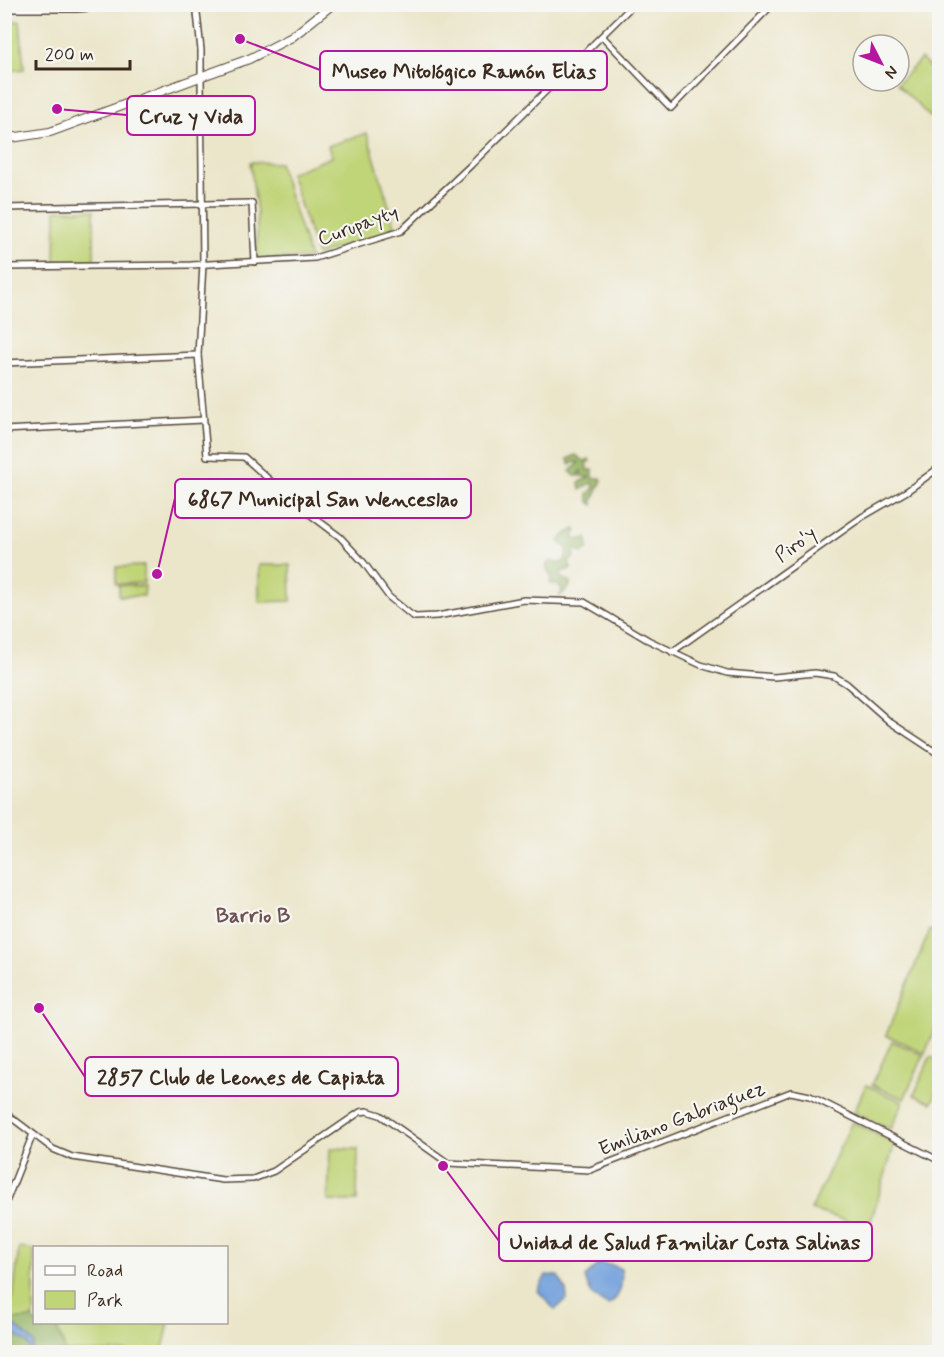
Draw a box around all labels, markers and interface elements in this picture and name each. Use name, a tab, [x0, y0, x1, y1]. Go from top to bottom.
scale bar	[36, 33, 130, 71]
north arrow	[851, 33, 911, 93]
text: 200 m	[45, 43, 94, 67]
callout: Museo Mitológico Ramón Elias	[320, 51, 607, 90]
text: Museo Mitológico Ramón Elias	[332, 58, 597, 86]
text: N	[880, 61, 902, 83]
callout: Cruz y Vida	[127, 96, 255, 135]
text: Cruz y Vida	[139, 103, 243, 131]
street label: Curupayty	[314, 199, 402, 253]
callout: 6867 Municipal San Wenceslao	[175, 479, 471, 518]
text: 6867 Municipal San Wenceslao	[188, 486, 458, 514]
street label: Piro'y	[770, 521, 822, 569]
district label: Barrio B	[216, 902, 290, 930]
callout: 2857 Club de Leones de Capiata	[85, 1057, 398, 1096]
text: 2857 Club de Leones de Capiata	[97, 1064, 385, 1092]
street label: Emiliano Gabriaguez	[595, 1075, 770, 1165]
callout: Unidad de Salud Familiar Costa Salinas	[499, 1222, 872, 1261]
text: Unidad de Salud Familiar Costa Salinas	[510, 1229, 861, 1257]
legend	[33, 1246, 228, 1324]
text: Road	[87, 1259, 123, 1283]
text: Park	[87, 1289, 123, 1313]

